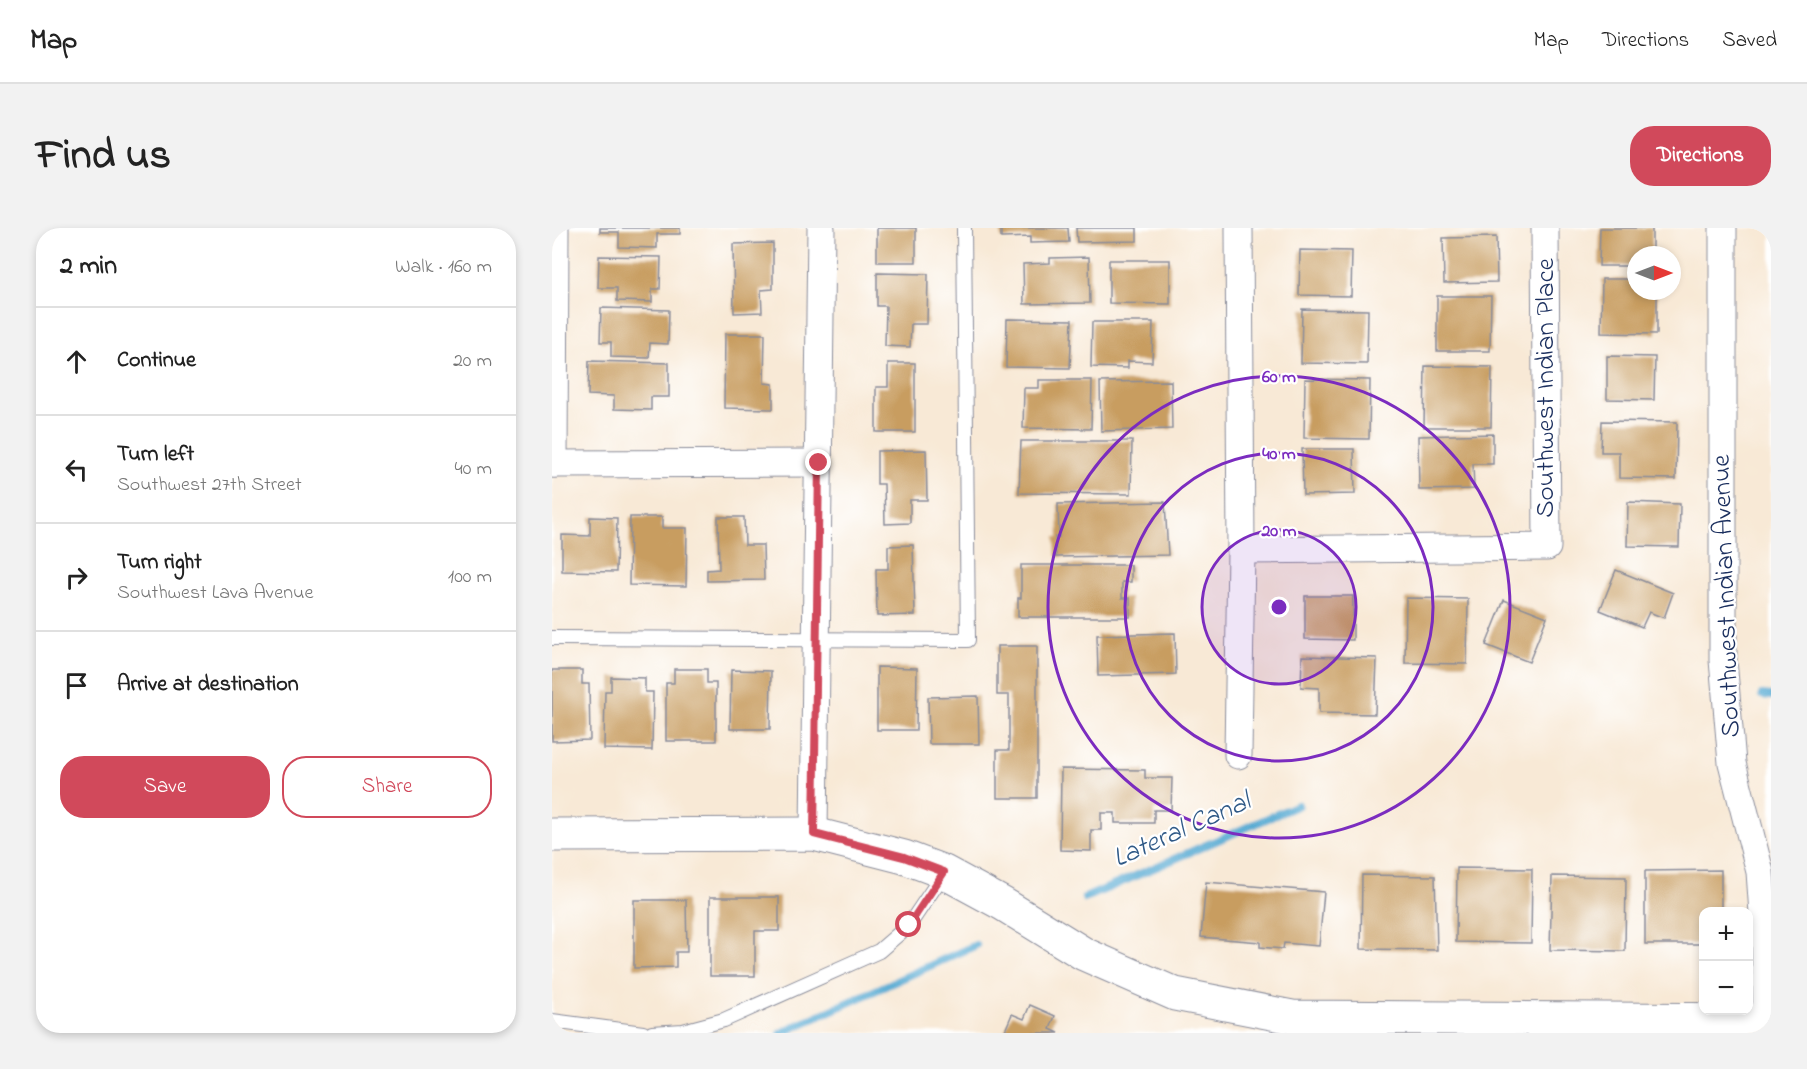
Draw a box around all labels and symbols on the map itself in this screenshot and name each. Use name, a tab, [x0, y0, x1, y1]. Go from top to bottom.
north arrow	[1627, 246, 1681, 300]
street label: Southwest Indian Place	[1527, 257, 1566, 518]
text: 60 m	[1262, 365, 1296, 391]
text: 40 m	[1262, 442, 1296, 468]
route end	[805, 449, 831, 475]
street label: Southwest Indian Avenue	[1703, 453, 1751, 738]
text: 20 m	[1260, 519, 1297, 545]
centre of rings	[1269, 597, 1289, 617]
water label: Lateral Canal	[1106, 781, 1261, 880]
route start	[895, 911, 921, 937]

